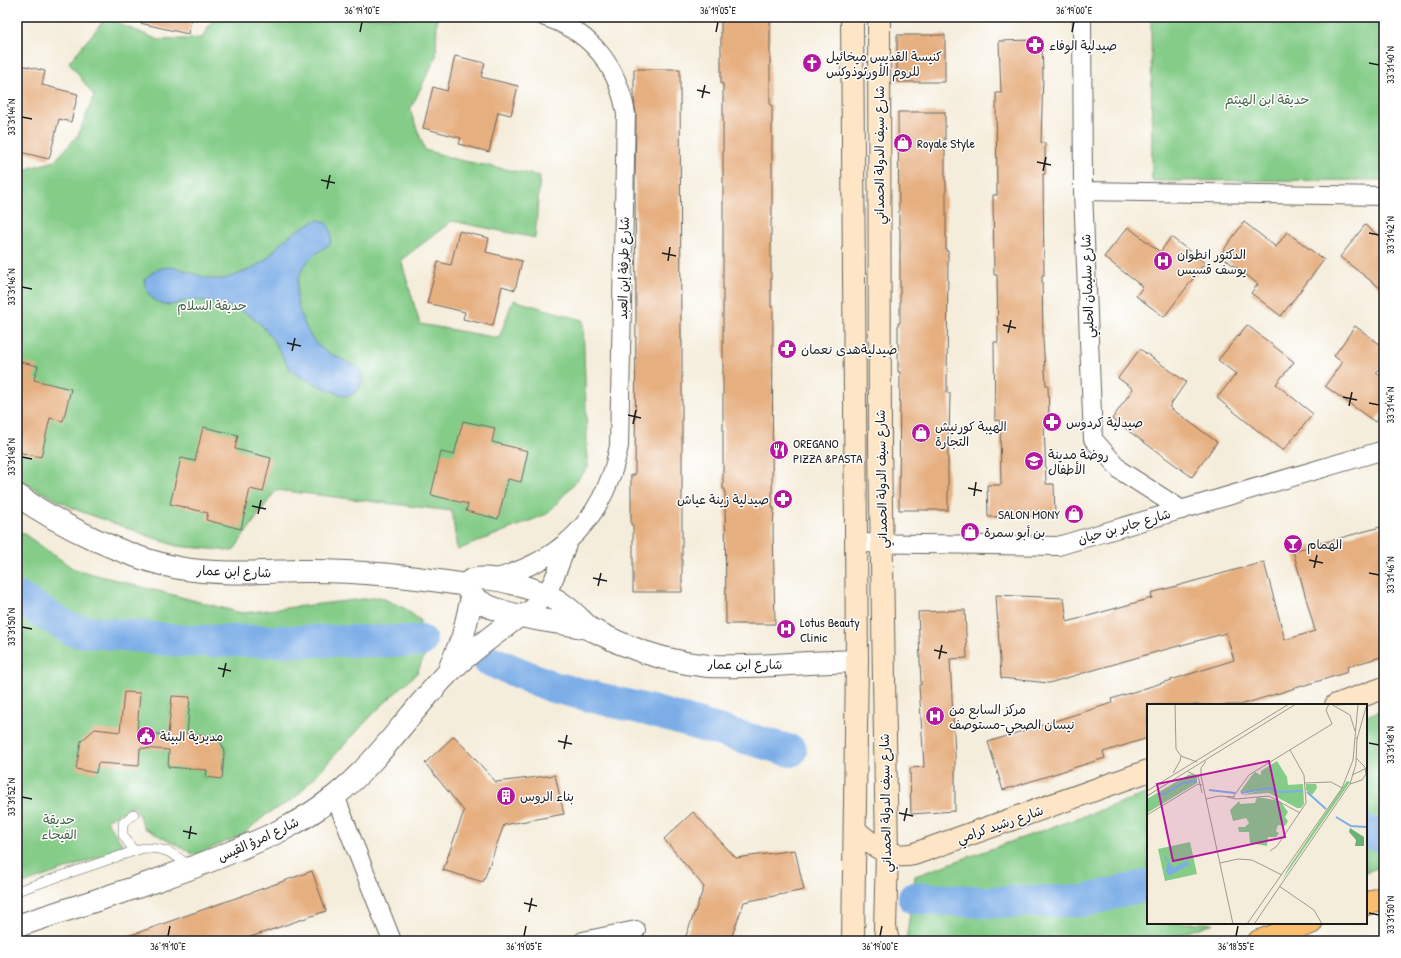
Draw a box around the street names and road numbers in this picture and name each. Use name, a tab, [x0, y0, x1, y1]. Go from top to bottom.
street label: شارع سيف الدولة الحمداني	[870, 85, 891, 225]
street label: شارع طرفة إبن العبد	[613, 216, 634, 320]
street label: شارع سليمان الحلبي	[1076, 233, 1101, 339]
street label: شارع سيف الدولة الحمداني	[871, 409, 894, 549]
street label: شارع جابر بن حيان	[1075, 504, 1173, 549]
street label: شارع ابن عمار	[195, 561, 272, 582]
street label: شارع ابن عمار	[707, 655, 782, 674]
street label: شارع سيف الدولة الحمداني	[875, 733, 898, 873]
street label: شارع رشيد كرامي	[954, 801, 1047, 850]
street label: شارع امرؤ القيس	[214, 812, 302, 867]

